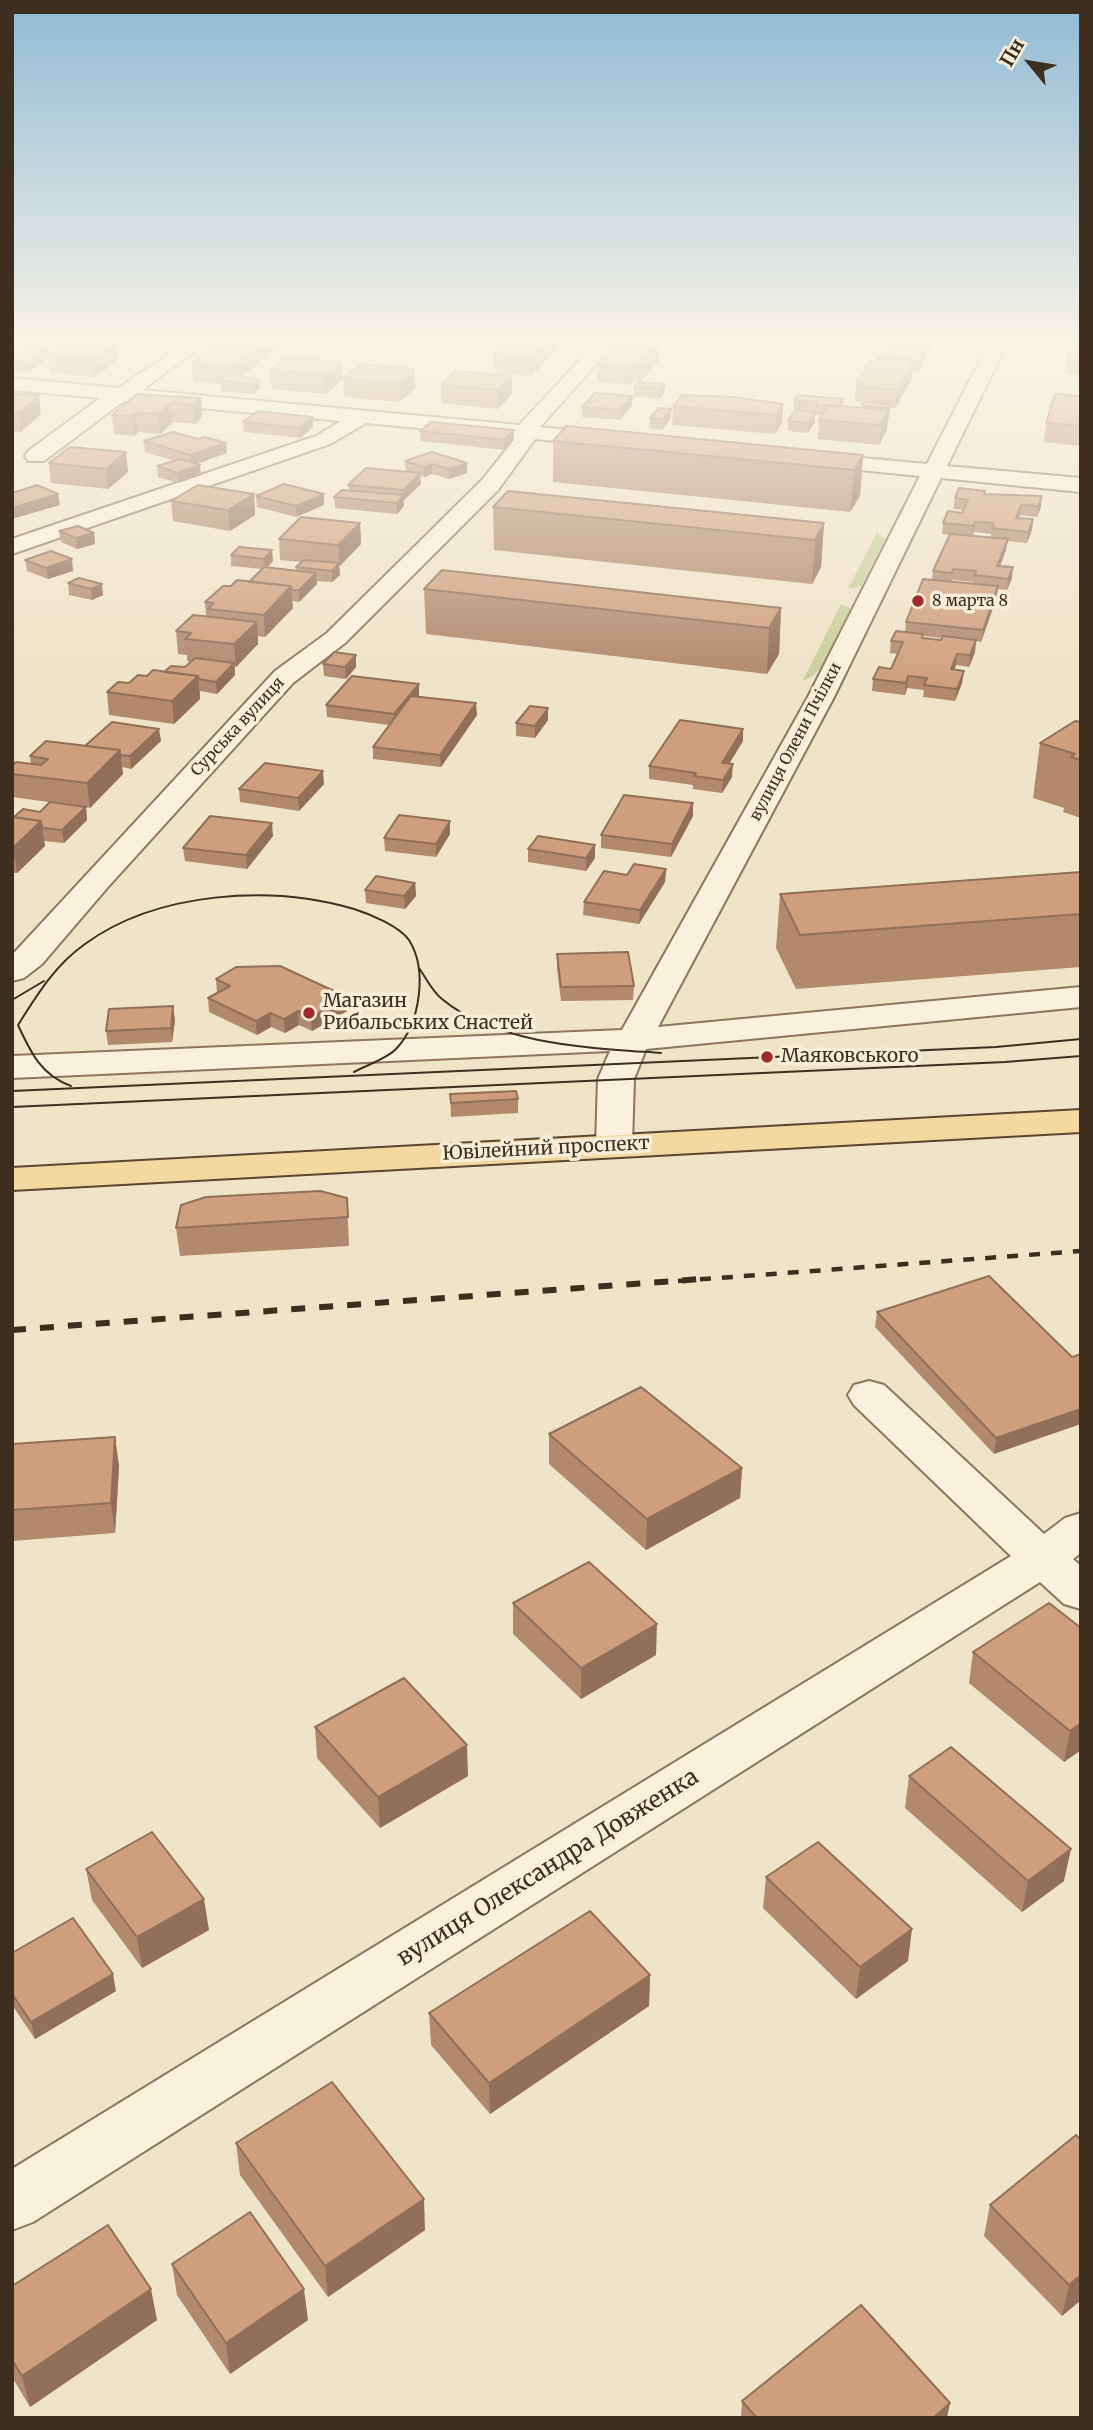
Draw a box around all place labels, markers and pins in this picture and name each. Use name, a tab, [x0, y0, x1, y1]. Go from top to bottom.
place label: 8 марта 8	[932, 591, 1008, 611]
marker: 8 марта 8	[910, 593, 926, 609]
place label: Магазин Рибальських Снастей	[323, 991, 533, 1035]
marker: Магазин Рибальських Снастей	[301, 1005, 317, 1021]
place label: Маяковського	[781, 1046, 919, 1068]
marker: Маяковського	[759, 1049, 775, 1065]

